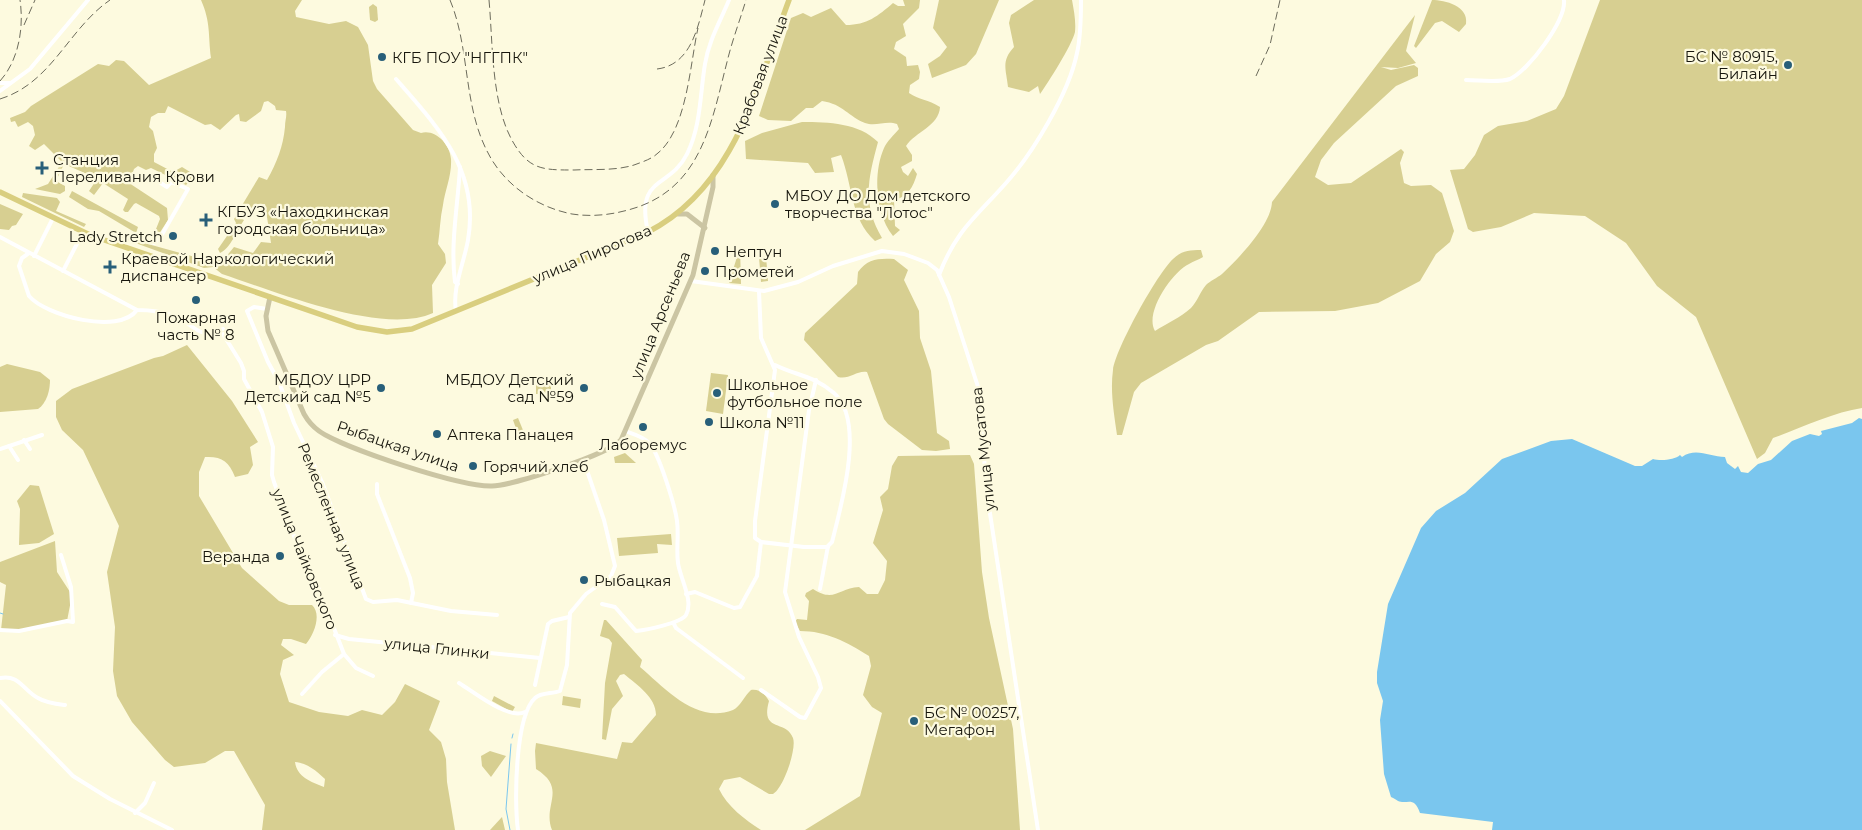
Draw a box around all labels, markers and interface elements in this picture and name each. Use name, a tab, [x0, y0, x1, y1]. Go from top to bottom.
street label: Крабовая улица	[728, 13, 792, 137]
place label: БС № 80915, Билайн	[1685, 47, 1778, 83]
place label: КГБ ПОУ "НГГПК"	[392, 48, 528, 67]
marker: КГБ ПОУ "НГГПК"	[376, 51, 388, 63]
marker: БС № 80915, Билайн	[1782, 59, 1794, 71]
place label: Станция Переливания Крови	[53, 150, 215, 186]
marker: Станция Переливания Крови	[35, 161, 49, 175]
place label: МБОУ ДО Дом детского творчества "Лотос"	[785, 186, 971, 222]
marker: МБОУ ДО Дом детского творчества "Лотос"	[769, 198, 781, 210]
place label: КГБУЗ «Находкинская городская больница»	[217, 202, 389, 238]
marker: КГБУЗ «Находкинская городская больница»	[199, 213, 213, 227]
street label: улица Пирогова	[529, 220, 654, 288]
place label: Lady Stretch	[69, 227, 163, 246]
marker: Lady Stretch	[167, 230, 179, 242]
place label: Нептун	[725, 242, 782, 261]
marker: Нептун	[709, 245, 721, 257]
place label: Краевой Наркологический диспансер	[121, 249, 334, 285]
street label: улица Арсеньева	[625, 249, 694, 382]
marker: Краевой Наркологический диспансер	[103, 260, 117, 274]
place label: Прометей	[715, 262, 794, 281]
marker: Прометей	[699, 265, 711, 277]
marker: Пожарная часть № 8	[190, 294, 202, 306]
place label: Пожарная часть № 8	[156, 308, 236, 344]
place label: МБДОУ ЦРР Детский сад №5	[245, 370, 371, 406]
place label: МБДОУ Детский сад №59	[445, 370, 574, 406]
place label: Школьное футбольное поле	[727, 375, 863, 411]
marker: МБДОУ ЦРР Детский сад №5	[375, 382, 387, 394]
marker: МБДОУ Детский сад №59	[578, 382, 590, 394]
street label: улица Мусатова	[967, 386, 999, 513]
marker: Школьное футбольное поле	[711, 387, 723, 399]
place label: Школа №11	[719, 413, 805, 432]
street label: Рыбацкая улица	[334, 416, 462, 476]
marker: Школа №11	[703, 416, 715, 428]
marker: Лаборемус	[637, 421, 649, 433]
place label: Аптека Панацея	[447, 425, 574, 444]
marker: Аптека Панацея	[431, 428, 443, 440]
place label: Лаборемус	[599, 435, 687, 454]
street label: Ремесленная улица	[294, 440, 370, 592]
place label: Горячий хлеб	[483, 457, 589, 476]
marker: Горячий хлеб	[467, 460, 479, 472]
street label: улица Чайковского	[268, 485, 342, 632]
place label: Веранда	[202, 547, 270, 566]
marker: Веранда	[274, 550, 286, 562]
place label: Рыбацкая	[594, 571, 671, 590]
marker: Рыбацкая	[578, 574, 590, 586]
street label: улица Глинки	[382, 633, 491, 663]
place label: БС № 00257, Мегафон	[924, 703, 1019, 739]
marker: БС № 00257, Мегафон	[908, 715, 920, 727]

